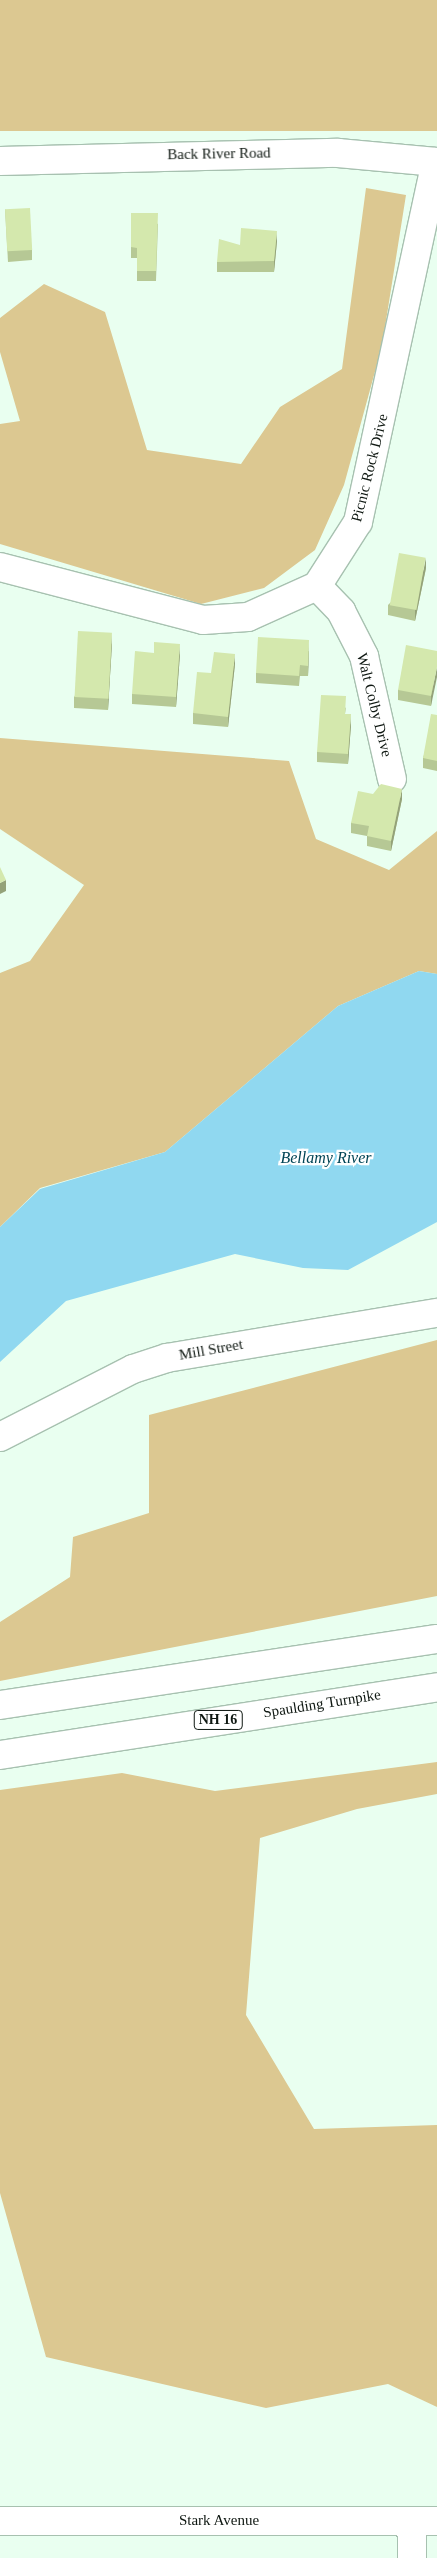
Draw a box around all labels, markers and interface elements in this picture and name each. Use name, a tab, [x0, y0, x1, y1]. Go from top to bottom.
street label: Back River Road	[167, 144, 271, 164]
street label: Picnic Rock Drive	[348, 412, 392, 524]
street label: Walt Colby Drive	[352, 651, 396, 759]
water label: Bellamy River	[280, 1148, 372, 1168]
street label: Mill Street	[178, 1336, 244, 1364]
street label: Spaulding Turnpike	[262, 1686, 382, 1722]
road number: NH 16	[193, 1708, 243, 1732]
street label: Stark Avenue	[179, 2512, 259, 2530]

